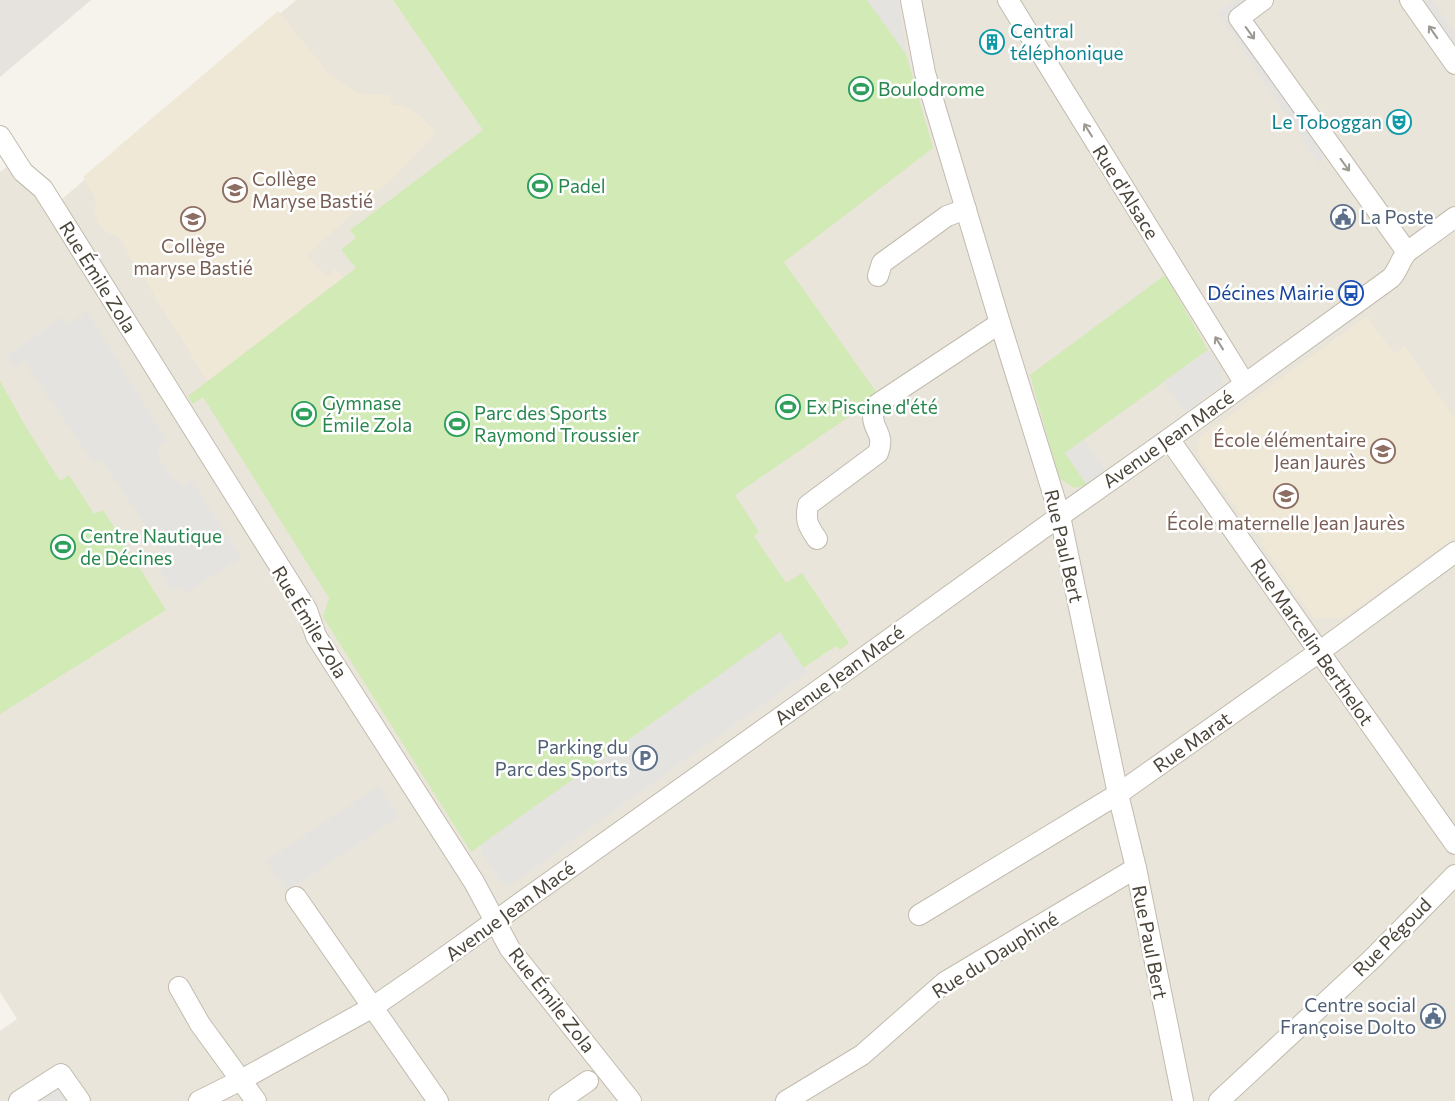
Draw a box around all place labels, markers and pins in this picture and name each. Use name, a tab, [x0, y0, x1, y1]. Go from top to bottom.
place label: Central téléphonique	[1010, 19, 1124, 64]
building icon: Central téléphonique	[979, 29, 1005, 55]
sports icon: Boulodrome	[848, 76, 874, 102]
place label: Boulodrome	[878, 77, 985, 100]
theatre icon: Le Toboggan	[1386, 109, 1412, 135]
place label: Le Toboggan	[1272, 110, 1382, 133]
place label: Collège Maryse Bastié	[252, 167, 373, 212]
sports icon: Padel	[527, 173, 553, 199]
place label: Padel	[558, 174, 606, 197]
school or university icon: Collège Maryse Bastié	[222, 177, 248, 203]
public building icon: La Poste	[1330, 204, 1356, 230]
place label: La Poste	[1360, 205, 1433, 228]
school or university icon: Collège maryse Bastié	[180, 206, 206, 232]
place label: Collège maryse Bastié	[133, 234, 253, 279]
bus stop icon: Décines Mairie	[1338, 280, 1364, 306]
place label: Décines Mairie	[1207, 281, 1334, 304]
place label: Gymnase Émile Zola	[322, 391, 412, 436]
sports icon: Ex Piscine d'été	[775, 394, 801, 420]
place label: Ex Piscine d'été	[806, 395, 938, 418]
sports icon: Gymnase Émile Zola	[291, 401, 317, 427]
place label: Parc des Sports Raymond Troussier	[474, 401, 640, 446]
sports icon: Parc des Sports Raymond Troussier	[444, 411, 470, 437]
place label: École élémentaire Jean Jaurès	[1213, 428, 1366, 473]
school or university icon: École élémentaire Jean Jaurès	[1370, 438, 1396, 464]
school or university icon: École maternelle Jean Jaurès	[1273, 483, 1299, 509]
place label: École maternelle Jean Jaurès	[1167, 511, 1405, 534]
place label: Centre Nautique de Décines	[80, 524, 222, 569]
sports icon: Centre Nautique de Décines	[50, 534, 76, 560]
place label: Parking du Parc des Sports	[495, 735, 628, 780]
parking icon: Parking du Parc des Sports	[632, 745, 658, 771]
place label: Centre social Françoise Dolto	[1280, 993, 1416, 1038]
public building icon: Centre social Françoise Dolto	[1420, 1003, 1446, 1029]

